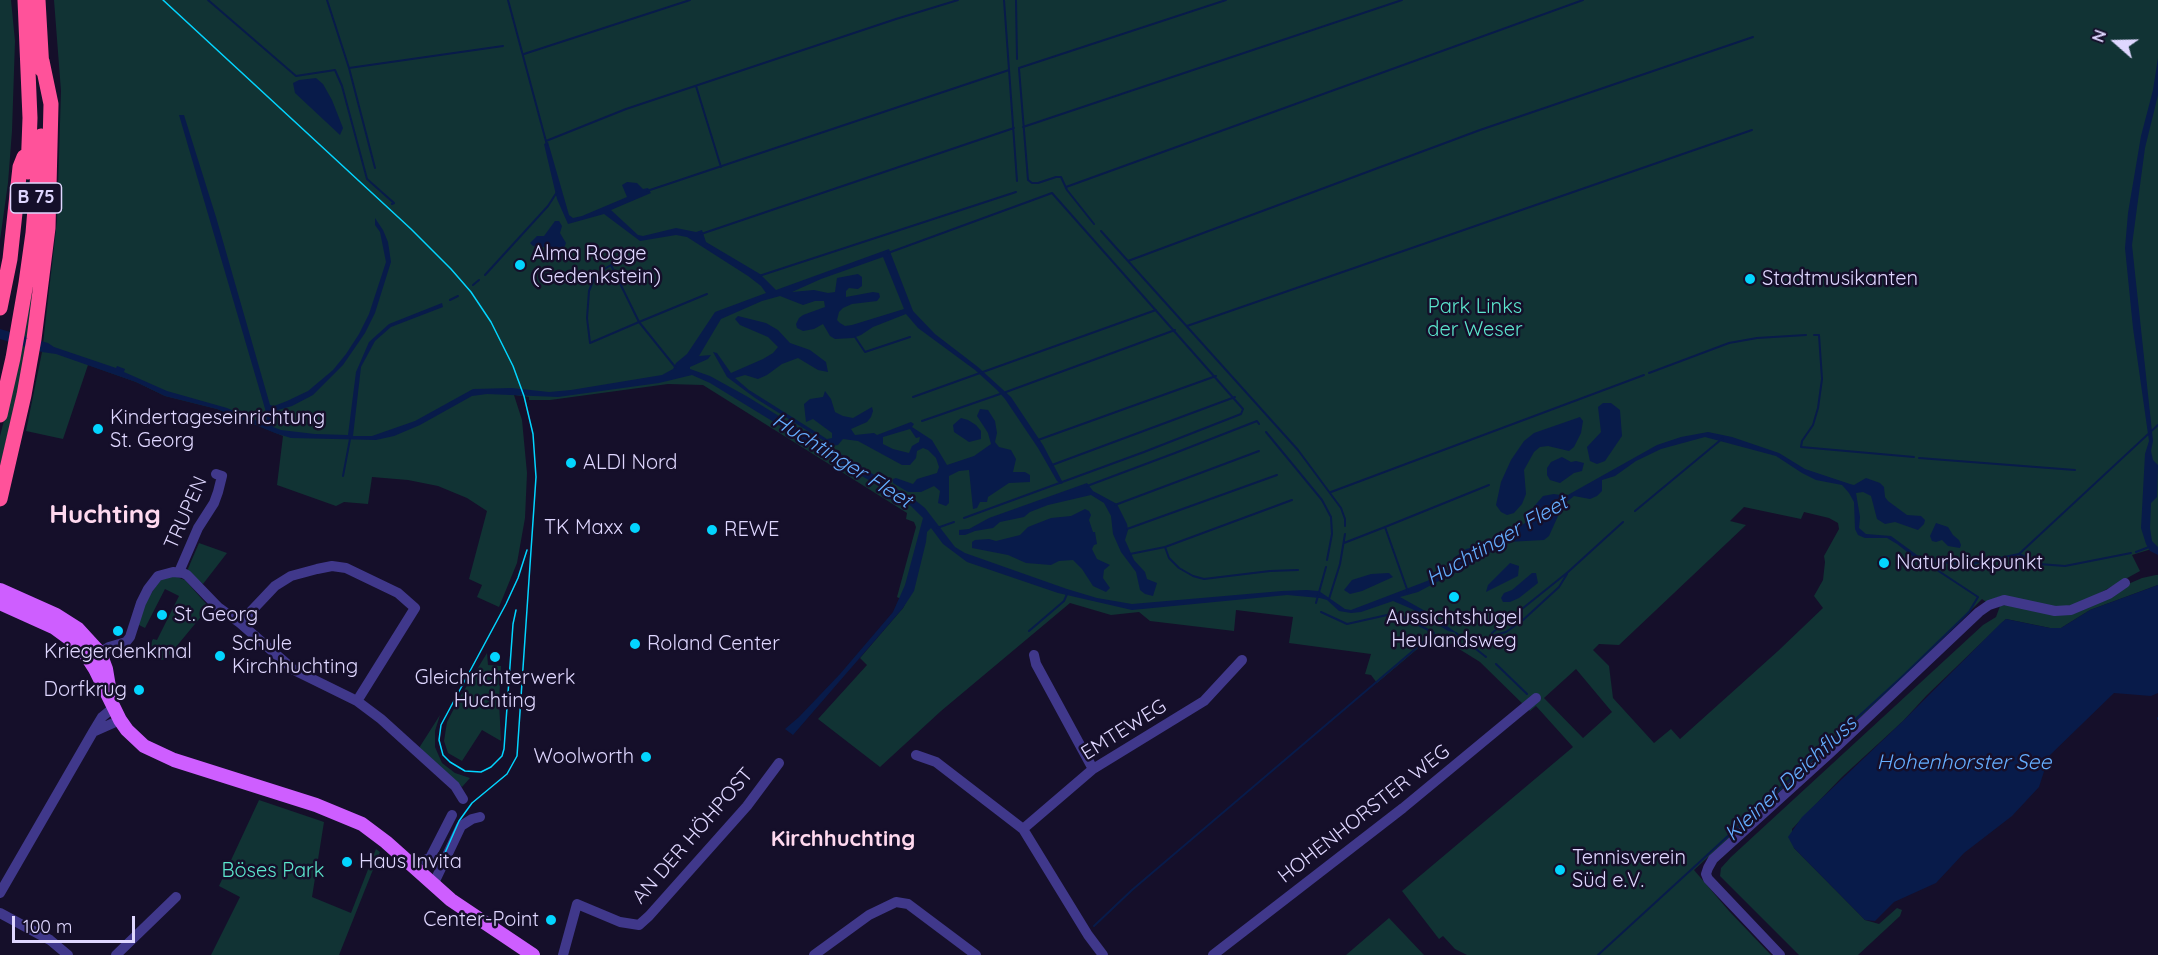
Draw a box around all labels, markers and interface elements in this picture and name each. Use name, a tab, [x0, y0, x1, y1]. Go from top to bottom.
north arrow	[2086, 12, 2146, 72]
text: N	[2088, 27, 2110, 45]
road number: B 75	[10, 183, 62, 213]
place label: Alma Rogge (Gedenkstein)	[532, 242, 661, 289]
marker: Alma Rogge (Gedenkstein)	[513, 258, 527, 272]
place label: Stadtmusikanten	[1762, 267, 1918, 291]
marker: Stadtmusikanten	[1743, 272, 1757, 286]
park label: Park Links der Weser	[1427, 295, 1523, 342]
place label: Kindertageseinrichtung St. Georg	[110, 406, 325, 453]
water label: Huchtinger Fleet	[768, 408, 916, 514]
marker: Kindertageseinrichtung St. Georg	[91, 422, 105, 436]
place label: ALDI Nord	[583, 451, 677, 475]
marker: ALDI Nord	[564, 456, 578, 470]
street label: TRUPEN	[159, 473, 213, 553]
water label: Huchtinger Fleet	[1422, 490, 1572, 592]
district label: Huchting	[49, 499, 161, 531]
place label: TK Maxx	[544, 516, 623, 540]
place label: REWE	[724, 518, 779, 542]
marker: TK Maxx	[628, 521, 642, 535]
marker: REWE	[705, 523, 719, 537]
place label: Naturblickpunkt	[1896, 551, 2043, 575]
marker: Naturblickpunkt	[1877, 556, 1891, 570]
marker: Aussichtshügel Heulandsweg	[1447, 590, 1461, 604]
place label: St. Georg	[174, 603, 258, 627]
place label: Aussichtshügel Heulandsweg	[1386, 606, 1522, 653]
marker: St. Georg	[155, 608, 169, 622]
marker: Kriegerdenkmal	[111, 624, 125, 638]
place label: Schule Kirchhuchting	[232, 632, 358, 679]
place label: Roland Center	[647, 632, 780, 656]
marker: Roland Center	[628, 637, 642, 651]
place label: Kriegerdenkmal	[44, 640, 192, 664]
marker: Schule Kirchhuchting	[213, 649, 227, 663]
marker: Gleichrichterwerk Huchting	[488, 650, 502, 664]
place label: Gleichrichterwerk Huchting	[415, 666, 575, 713]
place label: Dorfkrug	[43, 678, 127, 702]
marker: Dorfkrug	[132, 683, 146, 697]
street label: EMTEWEG	[1077, 694, 1171, 766]
water label: Kleiner Deichfluss	[1720, 711, 1862, 847]
street label: HOHENHORSTER WEG	[1273, 740, 1455, 888]
place label: Woolworth	[534, 745, 634, 769]
marker: Woolworth	[639, 750, 653, 764]
water label: Hohenhorster See	[1877, 750, 2051, 776]
street label: AN DER HÖHPOST	[627, 763, 759, 909]
district label: Kirchhuchting	[771, 826, 915, 852]
place label: Tennisverein Süd e.V.	[1572, 846, 1686, 893]
place label: Haus Invita	[359, 850, 462, 874]
marker: Haus Invita	[340, 855, 354, 869]
park label: Böses Park	[222, 859, 324, 883]
marker: Tennisverein Süd e.V.	[1553, 863, 1567, 877]
scale bar	[15, 904, 138, 942]
place label: Center-Point	[423, 908, 539, 932]
marker: Center-Point	[544, 913, 558, 927]
text: 100 m	[23, 915, 72, 938]

